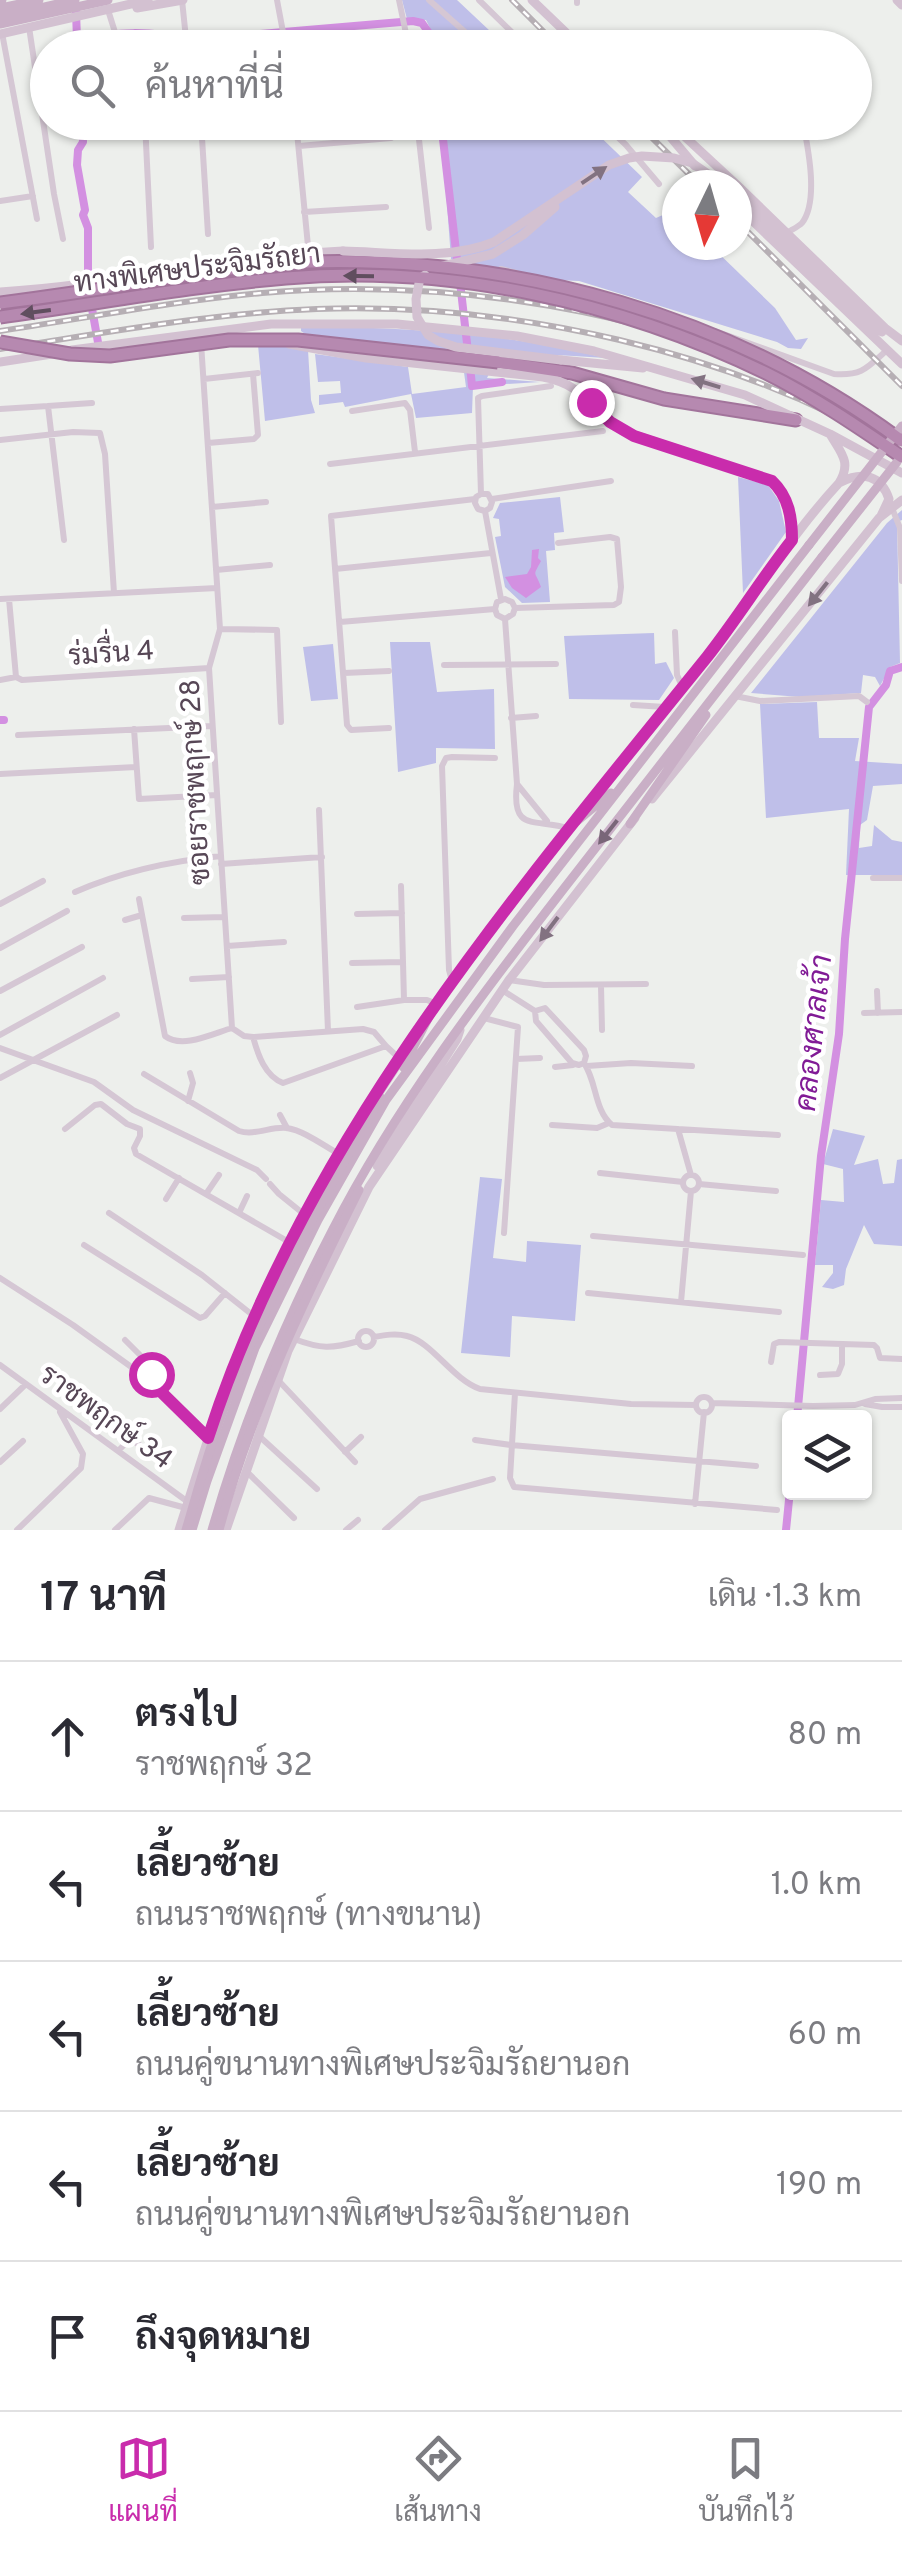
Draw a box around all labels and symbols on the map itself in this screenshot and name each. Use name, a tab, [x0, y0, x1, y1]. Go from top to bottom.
one-way arrow	[580, 167, 607, 185]
north arrow	[662, 170, 752, 260]
street label: ทางพิเศษประจิมรัถยา	[72, 234, 323, 303]
one-way arrow	[342, 268, 374, 284]
one-way arrow	[20, 305, 52, 321]
one-way arrow	[690, 375, 721, 390]
route end	[569, 380, 615, 426]
one-way arrow	[808, 581, 829, 606]
street label: ร่มรื่น 4	[66, 625, 155, 676]
street label: ซอยราชพฤกษ์ 28	[170, 678, 220, 886]
one-way arrow	[598, 819, 618, 845]
one-way arrow	[539, 916, 559, 942]
water label: คลองศาลเจ้า	[785, 953, 842, 1113]
route start	[129, 1352, 175, 1398]
street label: ราชพฤกษ์ 34	[31, 1355, 181, 1479]

